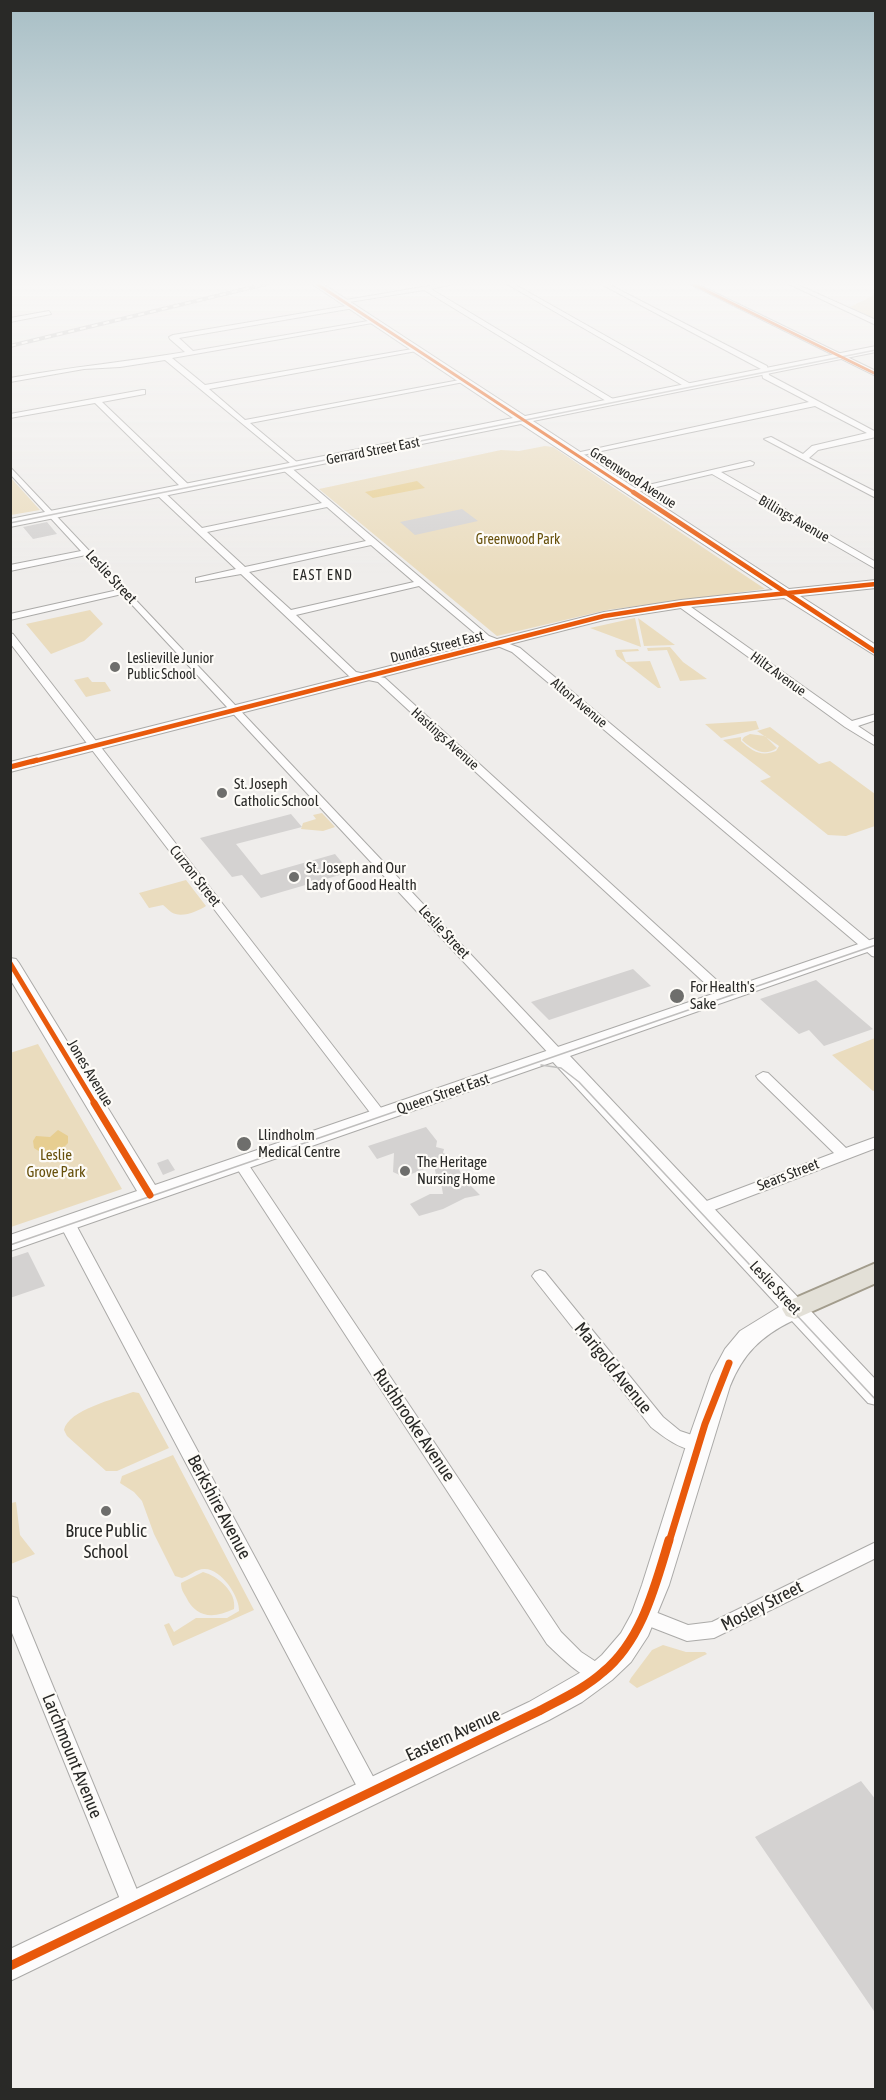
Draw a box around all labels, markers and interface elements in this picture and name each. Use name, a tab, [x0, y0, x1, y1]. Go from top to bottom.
street label: Gerrard Street East	[325, 434, 421, 468]
street label: Greenwood Avenue	[587, 444, 679, 512]
street label: Billings Avenue	[756, 492, 832, 546]
park label: Greenwood Park	[476, 532, 560, 548]
street label: Leslie Street	[82, 546, 140, 608]
district label: EAST END	[293, 568, 353, 584]
street label: Dundas Street East	[389, 627, 485, 667]
street label: Hiltz Avenue	[747, 648, 809, 700]
place label: Leslieville Junior Public School	[127, 651, 213, 684]
marker: Leslieville Junior Public School	[108, 660, 122, 674]
street label: Alton Avenue	[547, 675, 611, 731]
street label: Hastings Avenue	[408, 704, 482, 774]
place label: St. Joseph Catholic School	[234, 775, 319, 810]
marker: St. Joseph Catholic School	[215, 786, 229, 800]
street label: Curzon Street	[165, 842, 225, 910]
place label: St. Joseph and Our Lady of Good Health	[306, 859, 417, 894]
marker: St. Joseph and Our Lady of Good Health	[287, 870, 301, 884]
street label: Leslie Street	[415, 901, 473, 963]
place label: For Health's Sake	[690, 978, 755, 1013]
marker: For Health's Sake	[668, 987, 686, 1005]
street label: Jones Avenue	[63, 1036, 117, 1110]
street label: Queen Street East	[394, 1070, 492, 1118]
place label: Llindholm Medical Centre	[258, 1126, 340, 1161]
marker: Llindholm Medical Centre	[235, 1135, 253, 1153]
park label: Leslie Grove Park	[26, 1146, 86, 1181]
place label: The Heritage Nursing Home	[417, 1153, 495, 1188]
street label: Sears Street	[755, 1155, 821, 1195]
marker: The Heritage Nursing Home	[398, 1164, 412, 1178]
street label: Leslie Street	[746, 1257, 804, 1319]
street label: Marigold Avenue	[570, 1318, 656, 1418]
street label: Rushbrooke Avenue	[368, 1364, 460, 1486]
street label: Berkshire Avenue	[182, 1451, 256, 1563]
marker: Bruce Public School	[99, 1504, 113, 1518]
place label: Bruce Public School	[65, 1520, 147, 1562]
street label: Mosley Street	[718, 1576, 806, 1636]
street label: Larchmount Avenue	[37, 1691, 107, 1821]
street label: Eastern Avenue	[402, 1704, 504, 1766]

